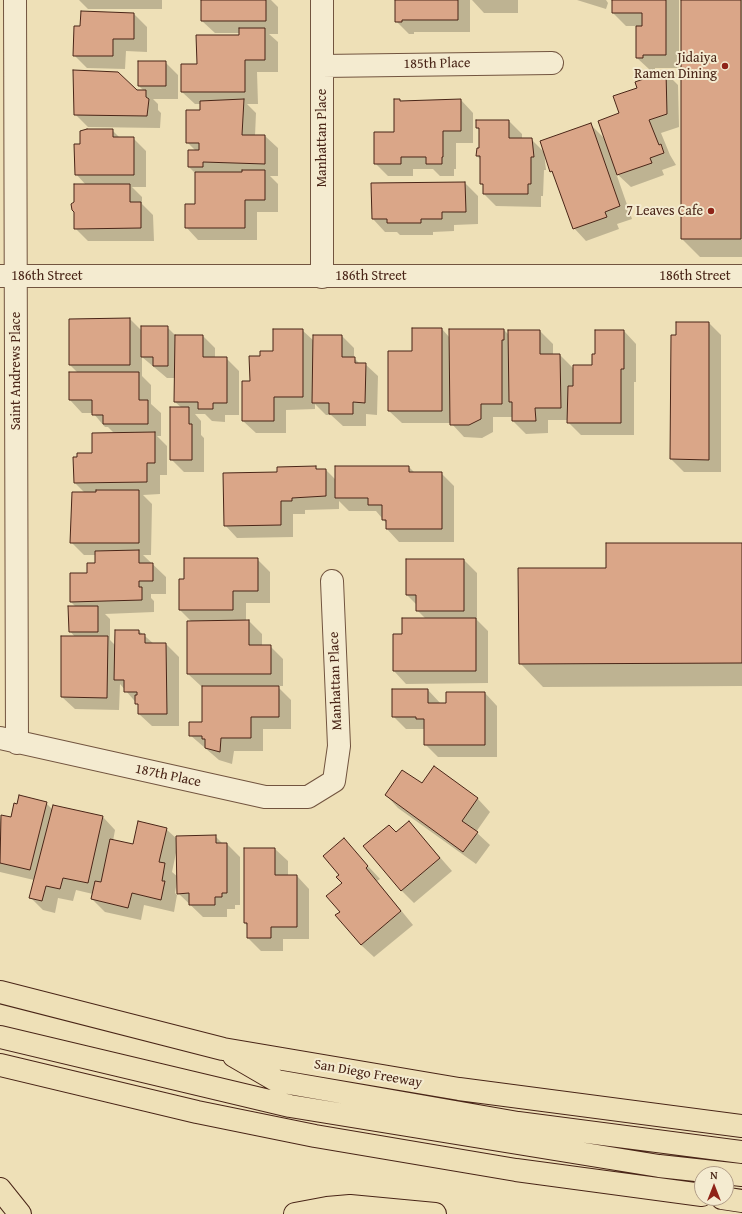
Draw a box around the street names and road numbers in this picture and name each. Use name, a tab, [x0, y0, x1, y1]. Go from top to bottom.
street label: 185th Place	[403, 55, 471, 73]
street label: Manhattan Place	[314, 89, 330, 187]
street label: 186th Street	[11, 268, 83, 284]
street label: 186th Street	[335, 268, 407, 284]
street label: 186th Street	[659, 268, 731, 284]
street label: Saint Andrews Place	[8, 312, 24, 430]
street label: Manhattan Place	[326, 631, 346, 731]
street label: 187th Place	[134, 761, 202, 791]
street label: San Diego Freeway	[313, 1056, 423, 1092]

